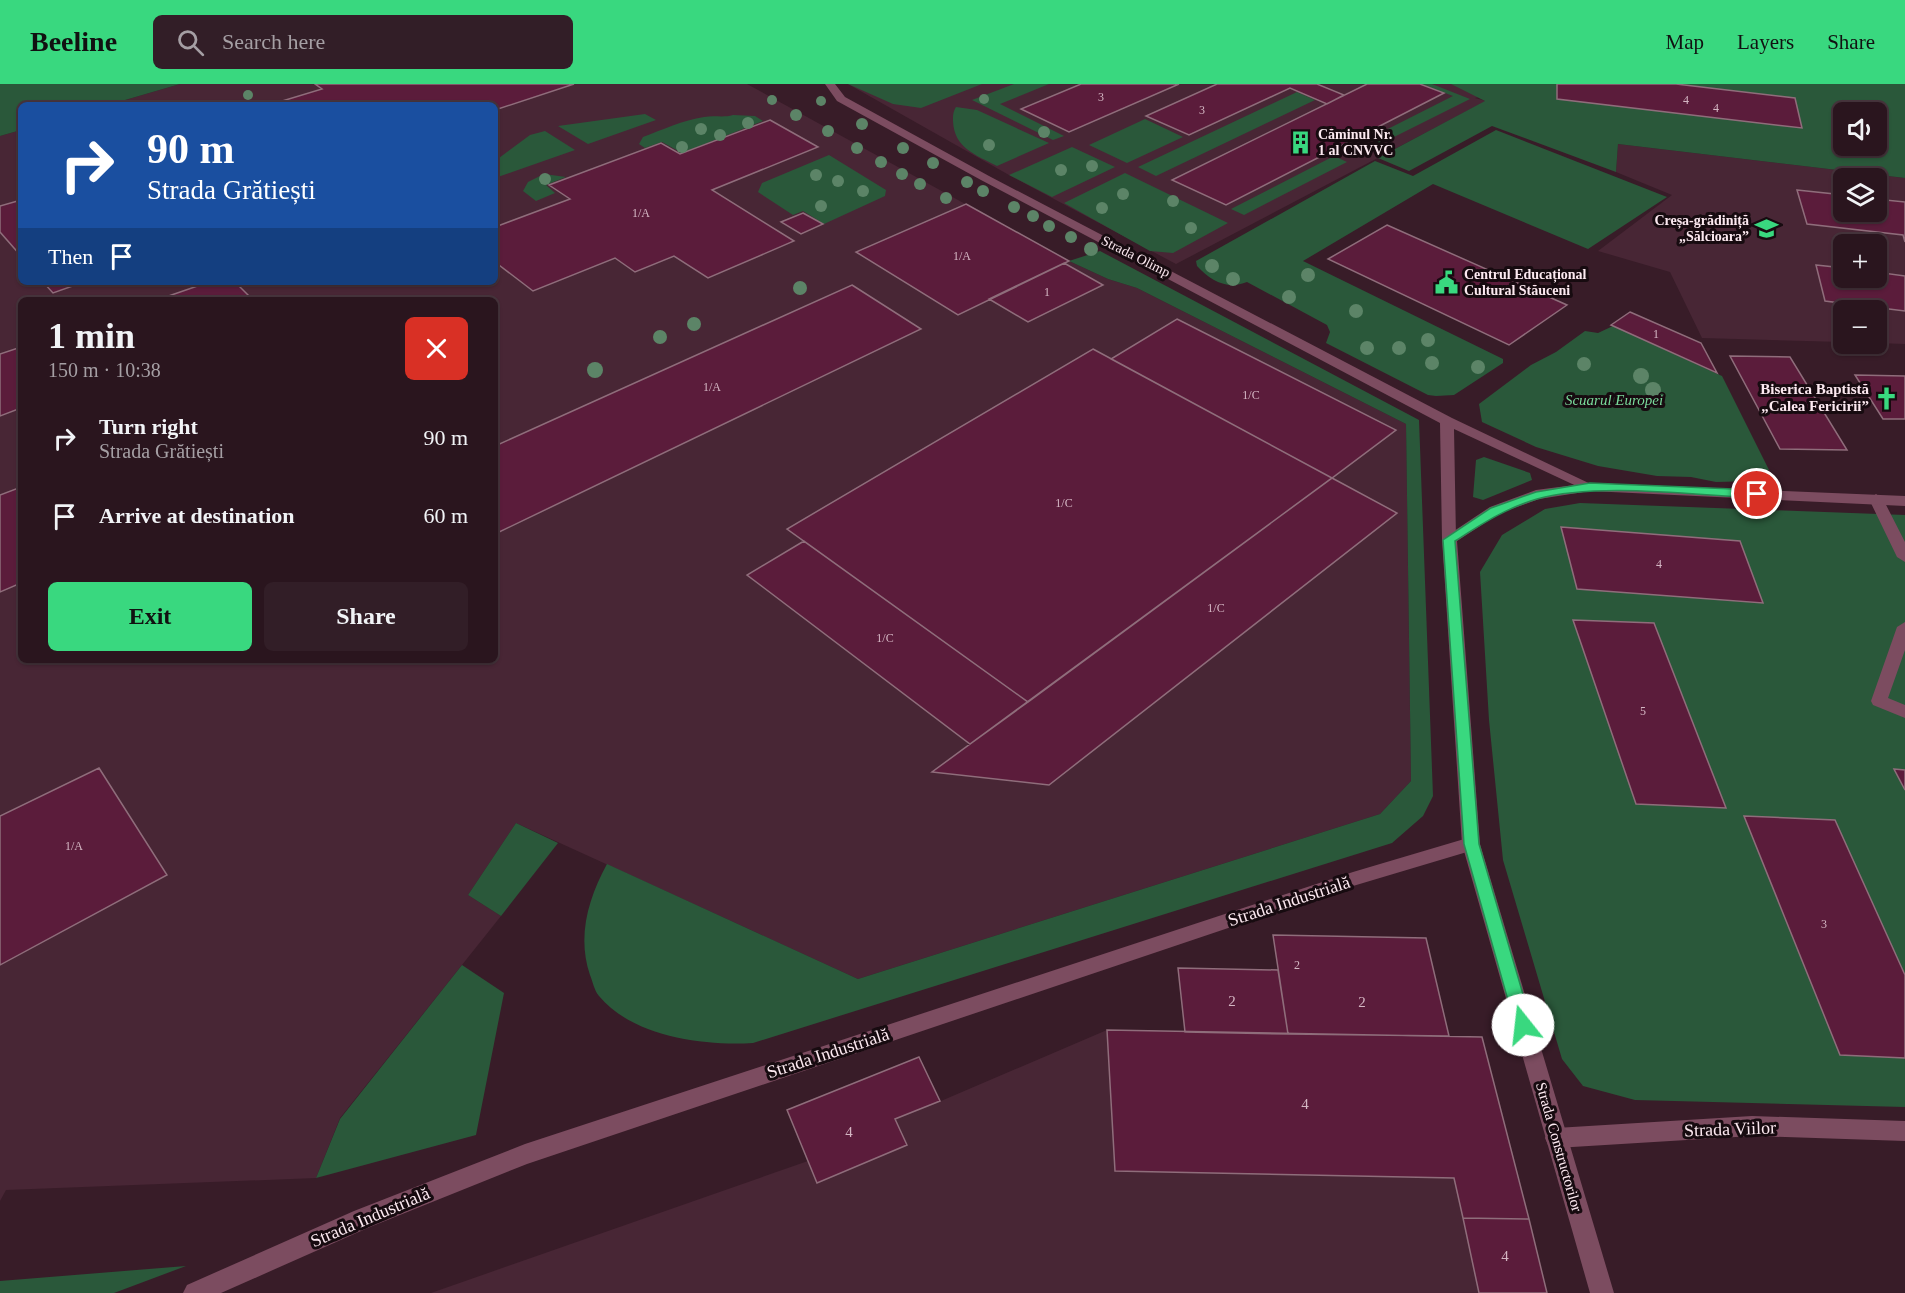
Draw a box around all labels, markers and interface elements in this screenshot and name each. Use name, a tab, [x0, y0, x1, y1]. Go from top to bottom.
search box	[153, 15, 573, 69]
text: Beeline	[30, 26, 117, 57]
icon: search	[174, 26, 207, 59]
text: Search here	[222, 29, 325, 54]
text: Map	[1666, 30, 1704, 54]
text: Layers	[1737, 30, 1794, 54]
text: Share	[1827, 30, 1875, 54]
house number: 3	[1098, 90, 1104, 104]
house number: 4	[1683, 93, 1689, 107]
house number: 4	[1713, 101, 1719, 115]
map controls	[1833, 102, 1887, 354]
button: sound	[1833, 102, 1887, 156]
house number: 3	[1199, 103, 1205, 117]
icon: right	[48, 126, 126, 204]
text: 90 m	[147, 126, 235, 172]
place label: Căminul Nr. 1 al CNVVC	[1318, 127, 1393, 158]
building icon: Căminul Nr. 1 al CNVVC	[1287, 129, 1313, 155]
button: layers	[1833, 168, 1887, 222]
text: Strada Grătiești	[147, 175, 316, 205]
house number: 1/A	[632, 206, 650, 220]
place label: Creșa-grădiniță „Sălcioara”	[1654, 213, 1749, 244]
school or university icon: Creșa-grădiniță „Sălcioara”	[1754, 215, 1780, 241]
street label: Strada Olimp	[1099, 233, 1173, 280]
button: +	[1833, 234, 1887, 288]
icon: arrive	[105, 240, 138, 273]
text: Then	[48, 244, 93, 269]
house number: 1/A	[953, 249, 971, 263]
place label: Centrul Educațional Cultural Stăuceni	[1464, 267, 1587, 298]
public building icon: Centrul Educațional Cultural Stăuceni	[1433, 269, 1459, 295]
house number: 1	[1044, 285, 1050, 299]
button: −	[1833, 300, 1887, 354]
text: 1 min	[48, 316, 135, 356]
button: close	[405, 317, 468, 380]
house number: 1	[1653, 327, 1659, 341]
text: 150 m · 10:38	[48, 359, 161, 381]
house number: 1/A	[703, 380, 721, 394]
place label: Biserica Baptistă „Calea Fericirii”	[1760, 381, 1869, 414]
church icon: Biserica Baptistă „Calea Fericirii”	[1874, 385, 1900, 411]
house number: 1/C	[1242, 388, 1260, 402]
park label: Scuarul Europei	[1565, 392, 1663, 408]
text: Turn right	[99, 414, 198, 439]
icon: right	[48, 422, 81, 455]
text: 90 m	[423, 425, 468, 450]
text: Strada Grătiești	[99, 440, 224, 462]
pin	[1731, 468, 1782, 519]
icon: arrive	[1740, 477, 1773, 510]
house number: 1/C	[1055, 496, 1073, 510]
icon: arrive	[48, 500, 81, 533]
text: Arrive at destination	[99, 503, 295, 528]
text: 60 m	[423, 503, 468, 528]
house number: 4	[1656, 557, 1662, 571]
button: Exit	[48, 582, 252, 651]
button: Share	[264, 582, 468, 651]
house number: 1/C	[1207, 601, 1225, 615]
house number: 1/C	[876, 631, 894, 645]
house number: 5	[1640, 704, 1646, 718]
house number: 1/A	[65, 839, 83, 853]
street label: Strada Industrială	[1225, 872, 1353, 930]
house number: 3	[1821, 917, 1827, 931]
house number: 2	[1294, 958, 1300, 972]
house number: 2	[1228, 993, 1236, 1009]
position arrow	[1491, 993, 1555, 1057]
house number: 2	[1358, 994, 1366, 1010]
street label: Strada Industrială	[764, 1024, 892, 1082]
street label: Strada Constructorilor	[1533, 1081, 1585, 1213]
house number: 4	[1301, 1096, 1309, 1112]
street label: Strada Viilor	[1684, 1117, 1776, 1141]
house number: 4	[845, 1124, 853, 1140]
street label: Strada Industrială	[307, 1183, 433, 1251]
house number: 4	[1501, 1248, 1509, 1264]

